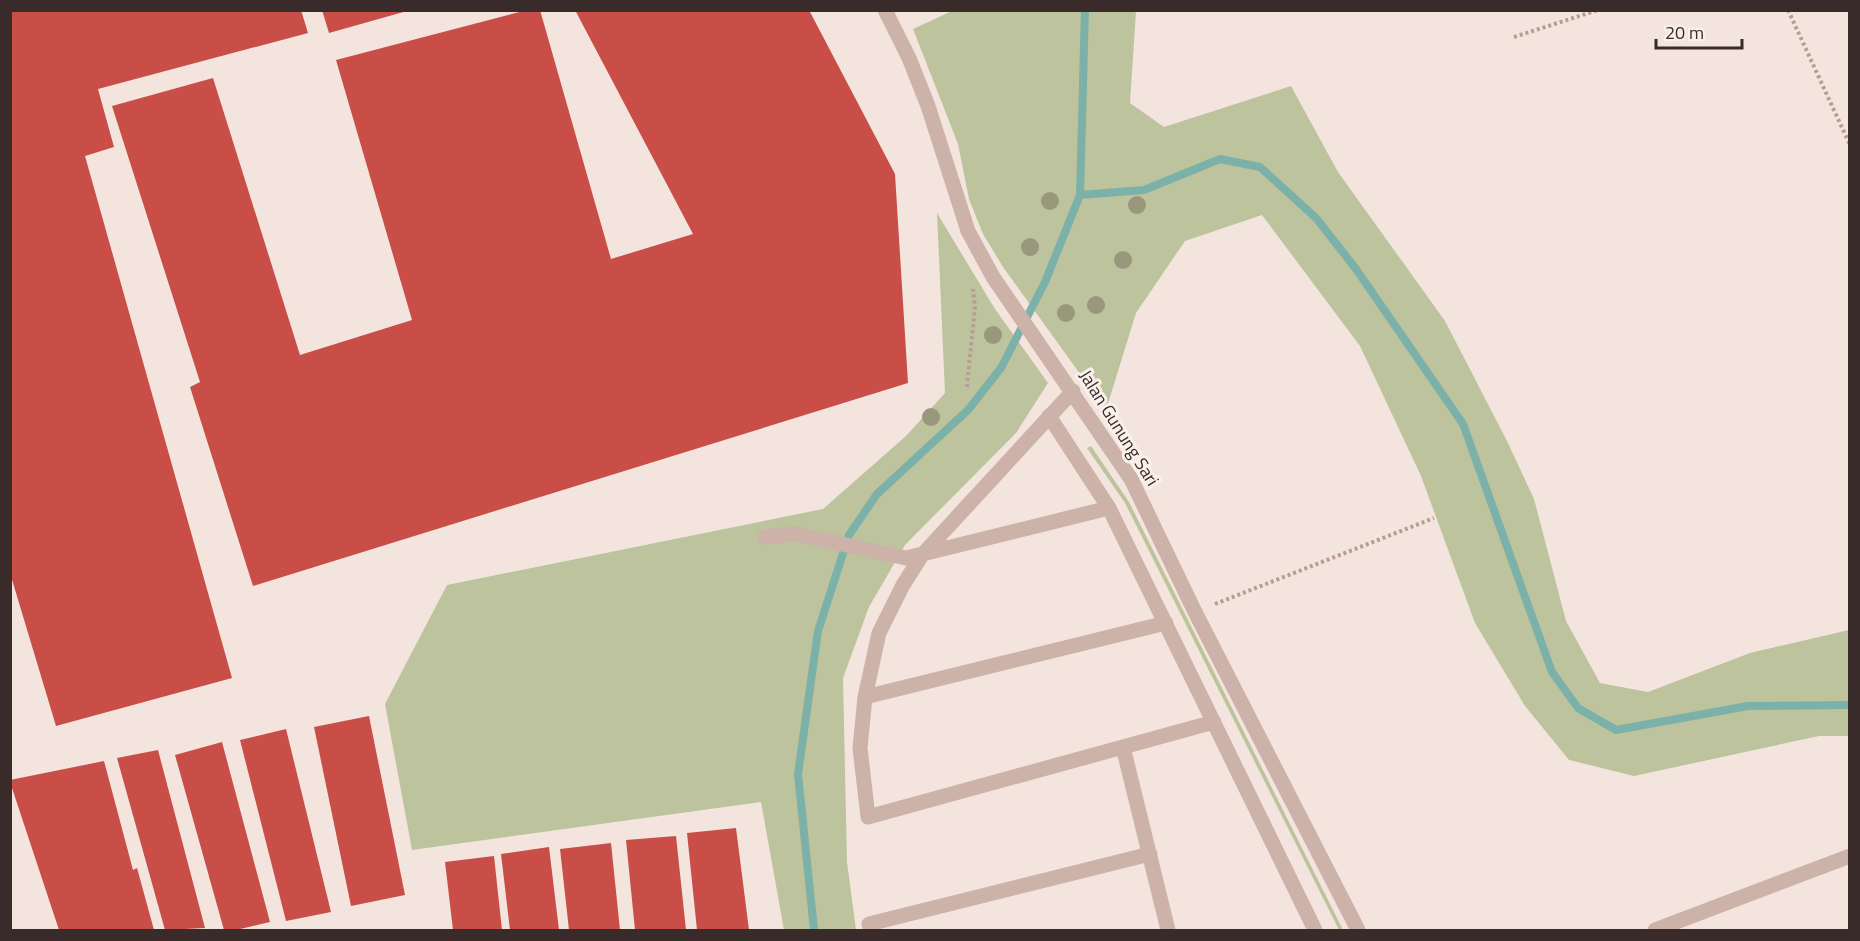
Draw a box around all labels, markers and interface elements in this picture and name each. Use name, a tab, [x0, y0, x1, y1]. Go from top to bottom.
scale bar	[1656, 12, 1742, 50]
text: 20 m	[1665, 19, 1704, 46]
street label: Jalan Gunung Sari	[1073, 364, 1166, 491]

